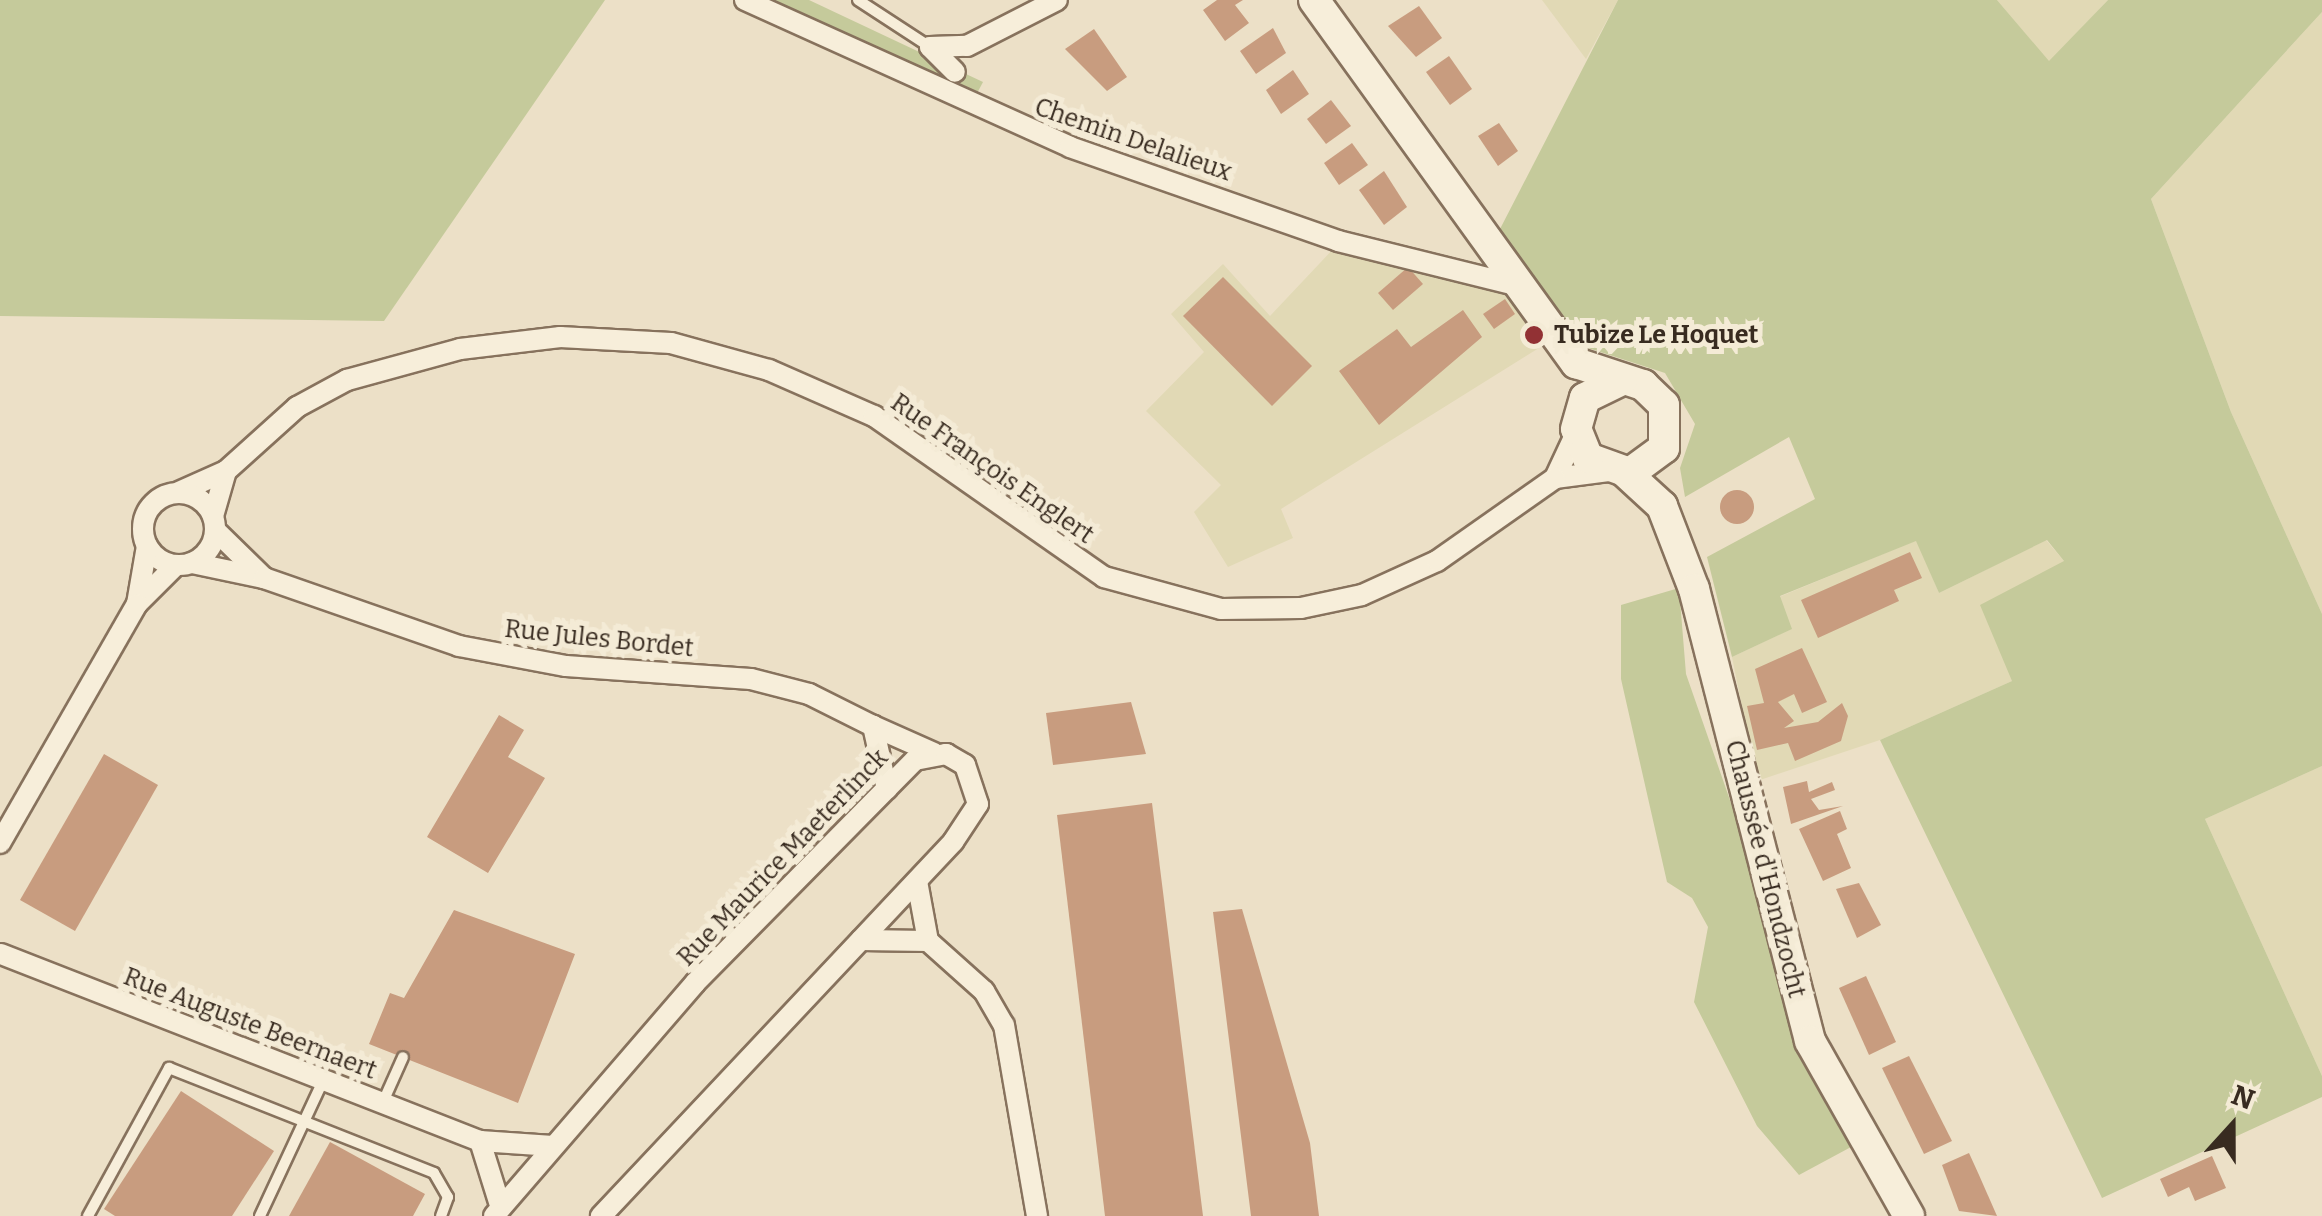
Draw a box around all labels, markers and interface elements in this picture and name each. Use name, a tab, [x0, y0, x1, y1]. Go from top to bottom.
street label: Chemin Delalieux	[1031, 92, 1235, 188]
place label: Tubize Le Hoquet	[1554, 320, 1758, 350]
marker: Tubize Le Hoquet	[1523, 324, 1545, 346]
street label: Rue François Englert	[885, 388, 1099, 550]
street label: Rue Jules Bordet	[503, 614, 695, 664]
street label: Chaussée d'Hondzocht	[1718, 737, 1812, 1001]
street label: Rue Maurice Maeterlinck	[672, 743, 894, 973]
street label: Rue Auguste Beernaert	[119, 962, 381, 1086]
north arrow	[2182, 1076, 2282, 1176]
text: N	[2227, 1078, 2259, 1117]

